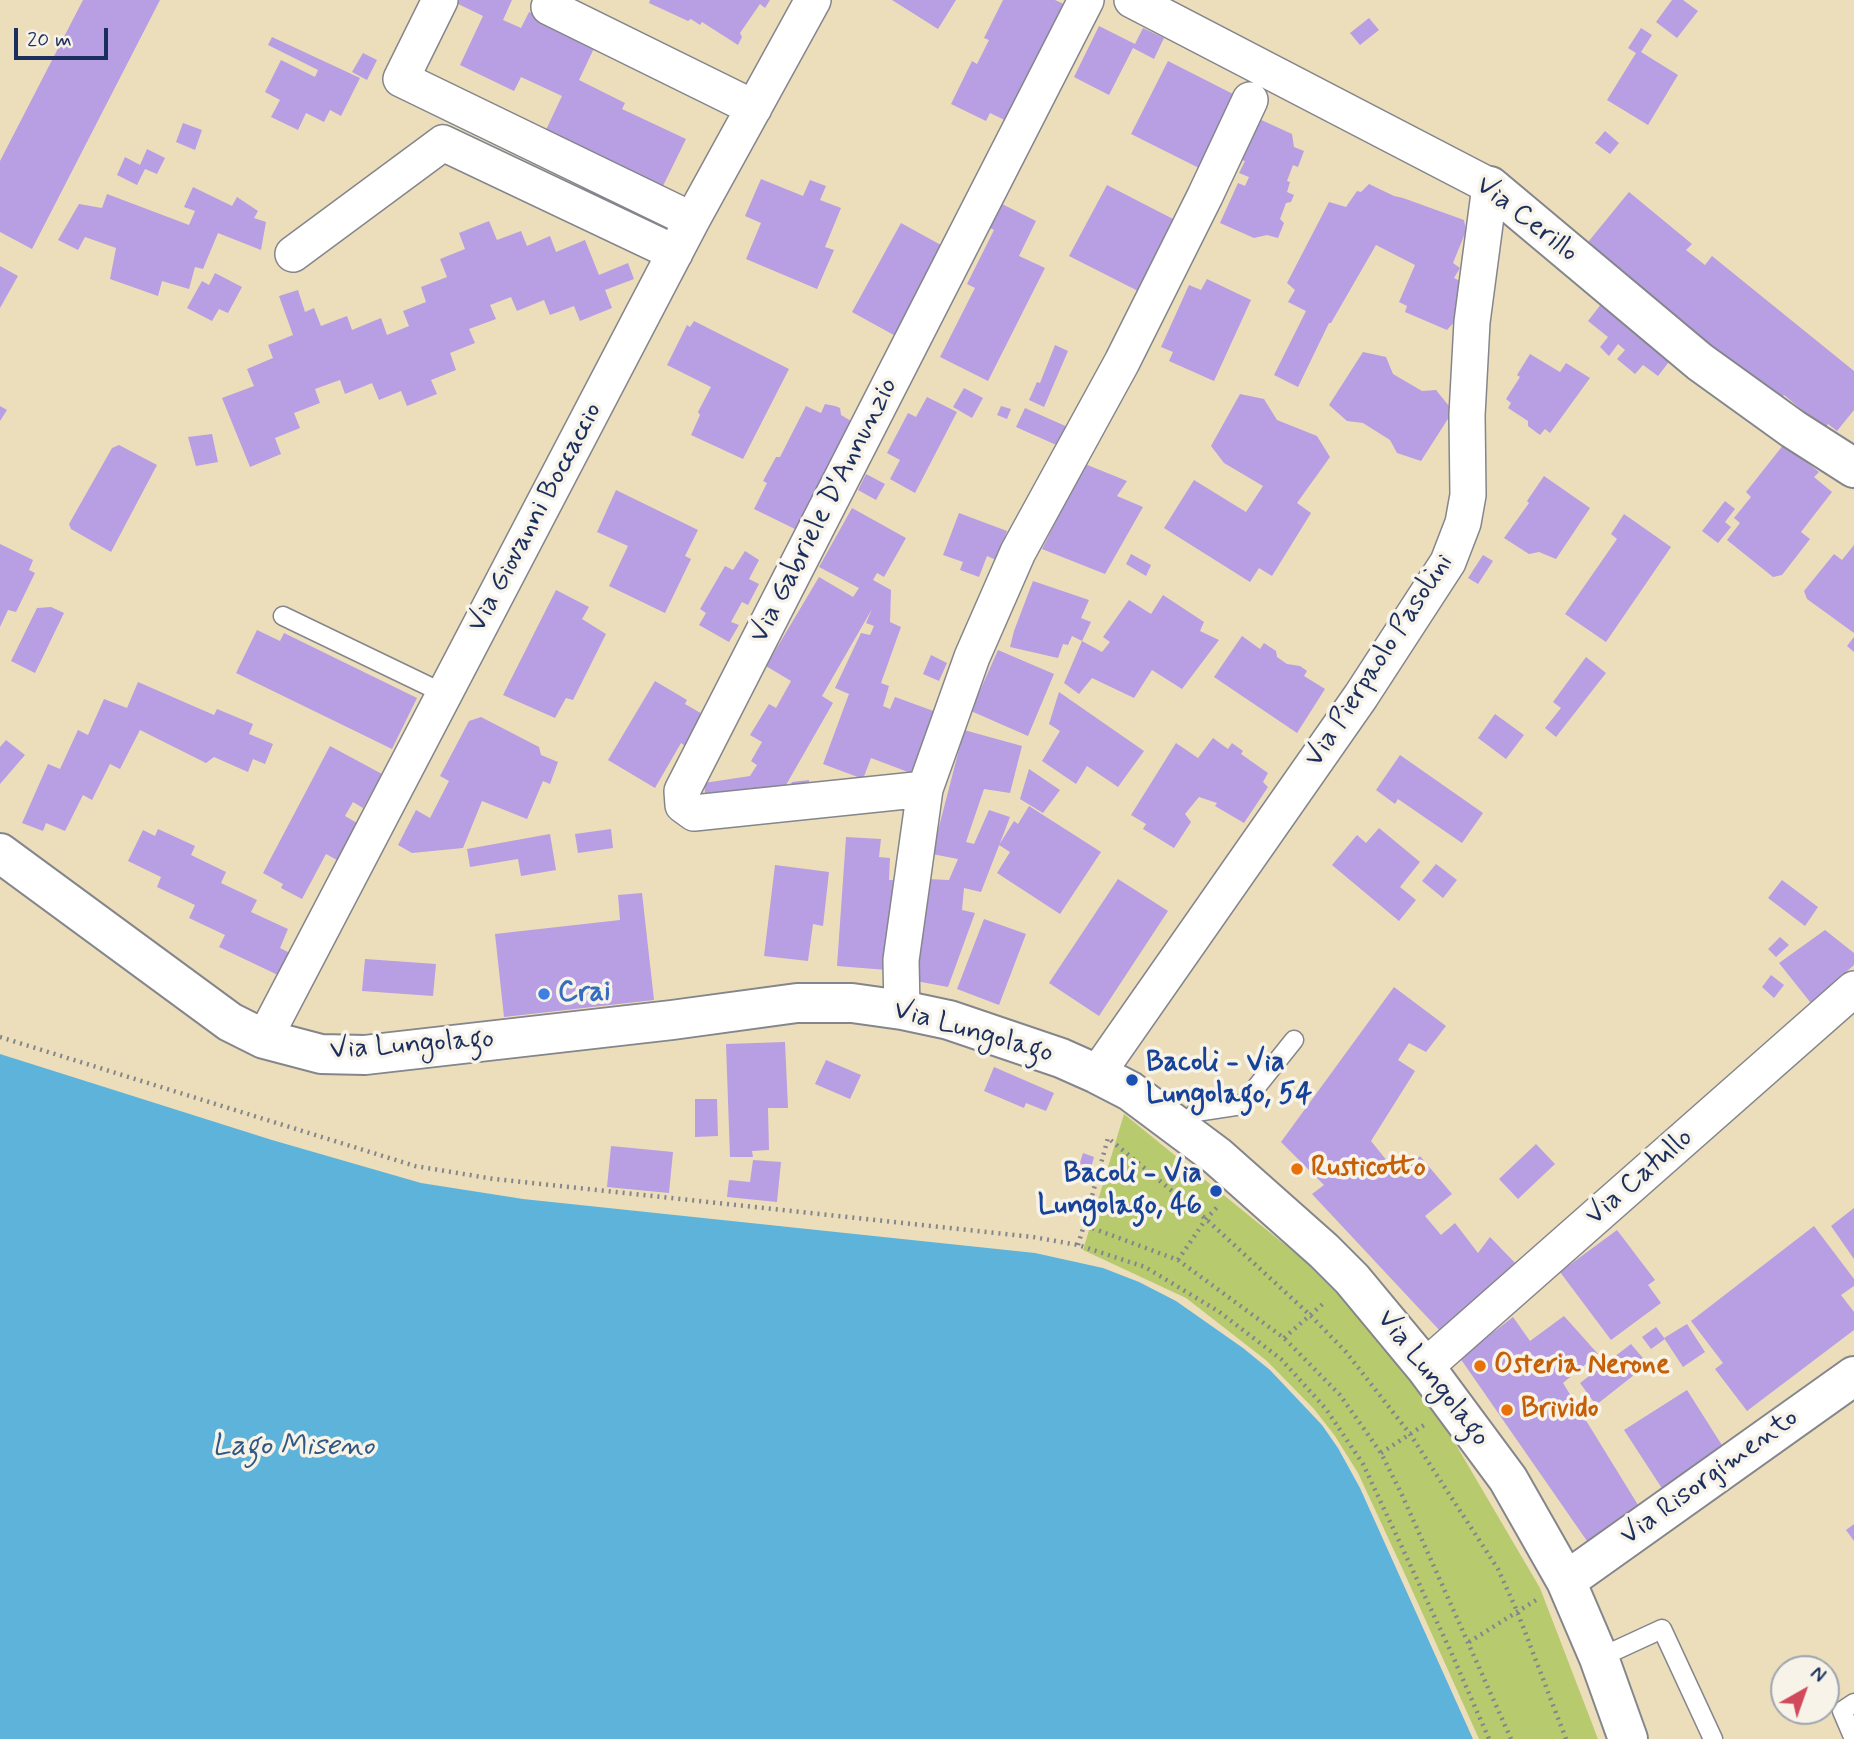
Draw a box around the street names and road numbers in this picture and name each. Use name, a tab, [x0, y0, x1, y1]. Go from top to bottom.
street label: Via Cerillo	[1468, 170, 1584, 270]
street label: Via Gabriele D'Annunzio	[743, 373, 907, 649]
street label: Via Giovanni Boccaccio	[461, 397, 611, 639]
street label: Via Pierpaolo Pasolini	[1298, 548, 1462, 774]
street label: Via Lungolago	[889, 994, 1057, 1072]
street label: Via Lungolago	[329, 1024, 495, 1068]
street label: Via Catullo	[1579, 1122, 1701, 1234]
street label: Via Lungolago	[1368, 1304, 1496, 1454]
street label: Via Risorgimento	[1614, 1402, 1806, 1554]

